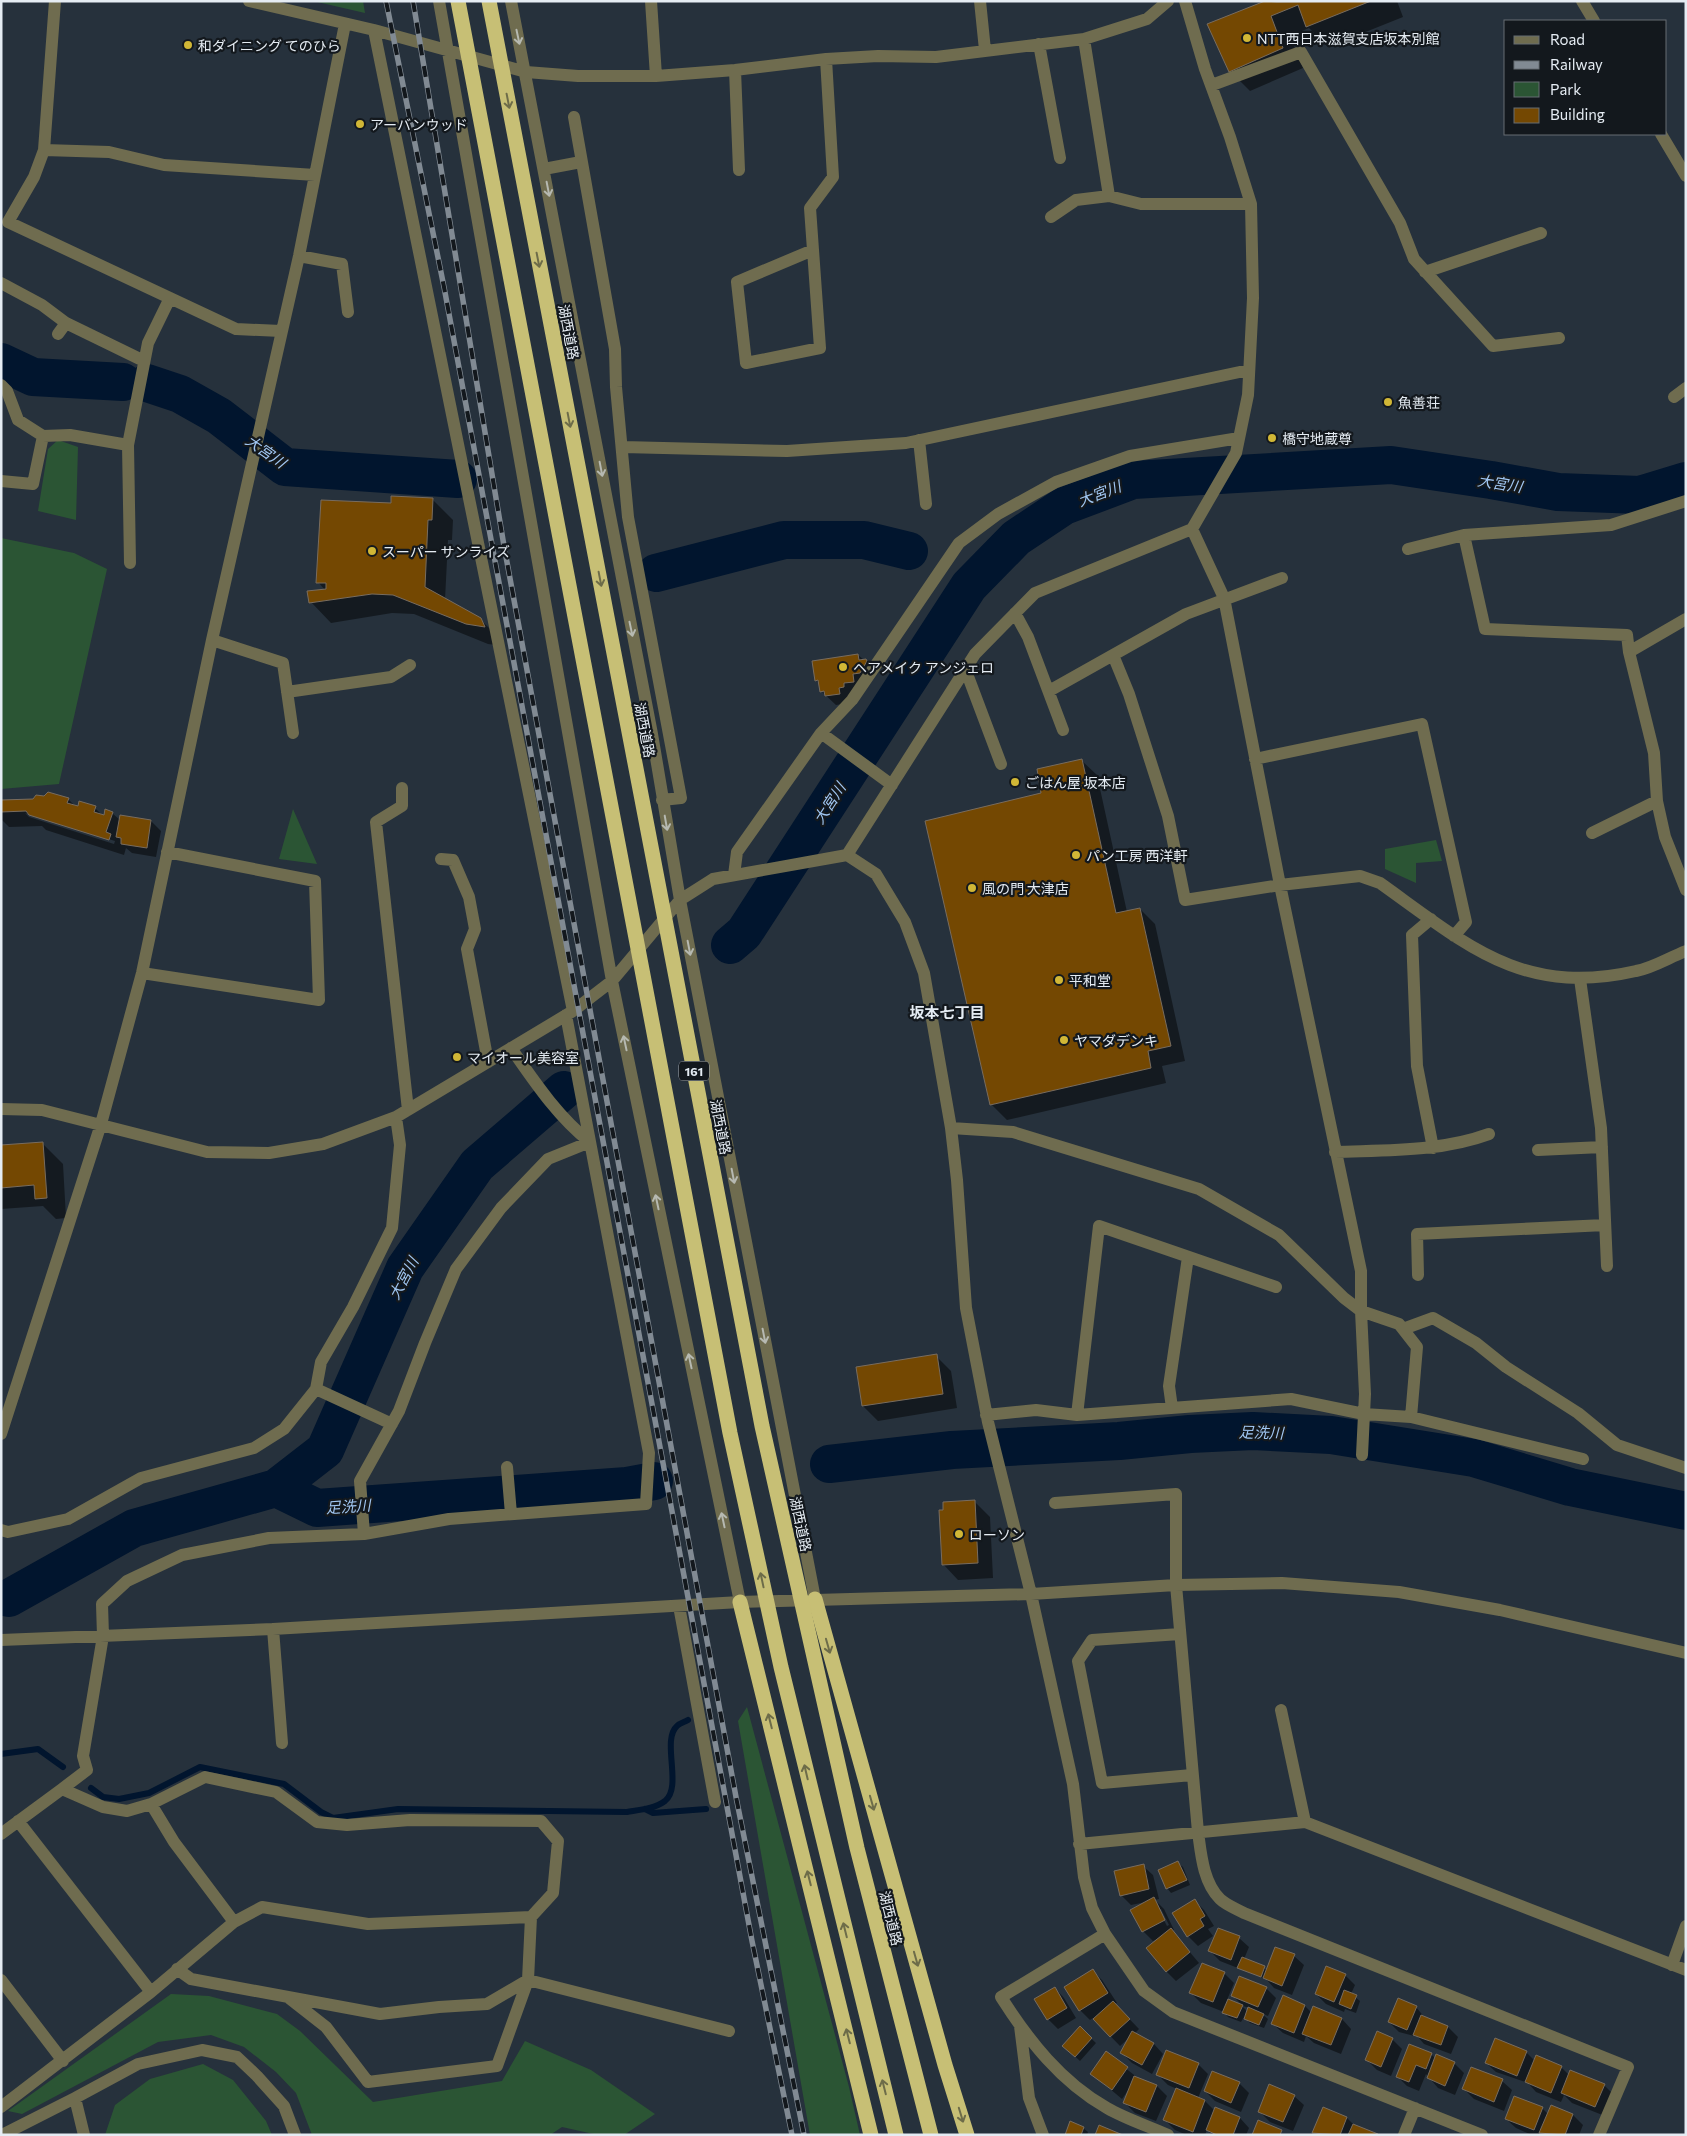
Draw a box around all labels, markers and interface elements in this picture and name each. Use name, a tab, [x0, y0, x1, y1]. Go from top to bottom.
legend	[1504, 20, 1667, 135]
one-way arrow	[514, 28, 524, 44]
place label: NTT西日本滋賀支店坂本別館	[1257, 30, 1440, 47]
text: Road	[1550, 30, 1585, 48]
marker: NTT西日本滋賀支店坂本別館	[1241, 32, 1253, 44]
place label: 和ダイニング てのひら	[198, 37, 341, 54]
marker: 和ダイニング てのひら	[182, 39, 194, 51]
text: Railway	[1550, 55, 1603, 73]
text: Park	[1550, 80, 1581, 98]
one-way arrow	[504, 92, 513, 108]
text: Building	[1550, 105, 1605, 123]
place label: アーバンウッド	[370, 116, 468, 133]
marker: アーバンウッド	[354, 118, 366, 130]
one-way arrow	[543, 181, 553, 197]
one-way arrow	[534, 252, 544, 268]
street label: 湖西道路	[555, 303, 583, 361]
place label: 魚善荘	[1398, 394, 1440, 411]
marker: 魚善荘	[1382, 396, 1394, 408]
one-way arrow	[565, 411, 574, 427]
place label: 橋守地蔵尊	[1282, 430, 1352, 447]
water label: 大宮川	[242, 431, 291, 472]
marker: 橋守地蔵尊	[1266, 432, 1278, 444]
one-way arrow	[597, 461, 607, 477]
water label: 大宮川	[1476, 471, 1526, 496]
water label: 大宮川	[1075, 476, 1125, 509]
place label: スーパー サンライズ	[382, 543, 510, 560]
marker: スーパー サンライズ	[366, 545, 378, 557]
one-way arrow	[595, 571, 605, 587]
one-way arrow	[626, 620, 636, 636]
place label: ヘアメイク アンジェロ	[853, 659, 994, 676]
marker: ヘアメイク アンジェロ	[837, 661, 849, 673]
street label: 湖西道路	[631, 701, 659, 759]
place label: ごはん屋 坂本店	[1025, 774, 1126, 791]
marker: ごはん屋 坂本店	[1009, 776, 1021, 788]
water label: 大宮川	[809, 778, 850, 827]
one-way arrow	[662, 815, 672, 831]
place label: パン工房 西洋軒	[1086, 847, 1187, 864]
marker: パン工房 西洋軒	[1070, 849, 1082, 861]
place label: 風の門 大津店	[982, 880, 1069, 897]
marker: 風の門 大津店	[966, 882, 978, 894]
one-way arrow	[685, 939, 694, 955]
place label: 平和堂	[1069, 972, 1111, 989]
marker: 平和堂	[1053, 974, 1065, 986]
district label: 坂本七丁目	[909, 1003, 985, 1021]
place label: ヤマダデンキ	[1074, 1032, 1158, 1049]
marker: ヤマダデンキ	[1058, 1034, 1070, 1046]
one-way arrow	[619, 1035, 629, 1051]
place label: マイオール美容室	[467, 1049, 579, 1066]
marker: マイオール美容室	[451, 1051, 463, 1063]
road number: 161	[679, 1062, 709, 1080]
street label: 湖西道路	[707, 1098, 735, 1156]
one-way arrow	[729, 1168, 738, 1184]
one-way arrow	[652, 1194, 662, 1210]
water label: 大宮川	[384, 1252, 422, 1302]
one-way arrow	[760, 1327, 769, 1343]
one-way arrow	[685, 1354, 695, 1370]
water label: 足洗川	[1238, 1423, 1286, 1441]
water label: 足洗川	[325, 1495, 373, 1517]
street label: 湖西道路	[787, 1495, 815, 1553]
one-way arrow	[718, 1513, 727, 1529]
place label: ローソン	[969, 1526, 1025, 1543]
marker: ローソン	[953, 1528, 965, 1540]
one-way arrow	[757, 1572, 766, 1588]
one-way arrow	[824, 1638, 834, 1654]
one-way arrow	[764, 1713, 774, 1729]
one-way arrow	[801, 1764, 810, 1780]
one-way arrow	[868, 1794, 877, 1810]
one-way arrow	[804, 1871, 813, 1887]
street label: 湖西道路	[876, 1889, 906, 1947]
one-way arrow	[840, 1922, 849, 1938]
one-way arrow	[911, 1951, 921, 1967]
one-way arrow	[843, 2029, 852, 2045]
one-way arrow	[879, 2080, 889, 2096]
one-way arrow	[957, 2107, 966, 2122]

